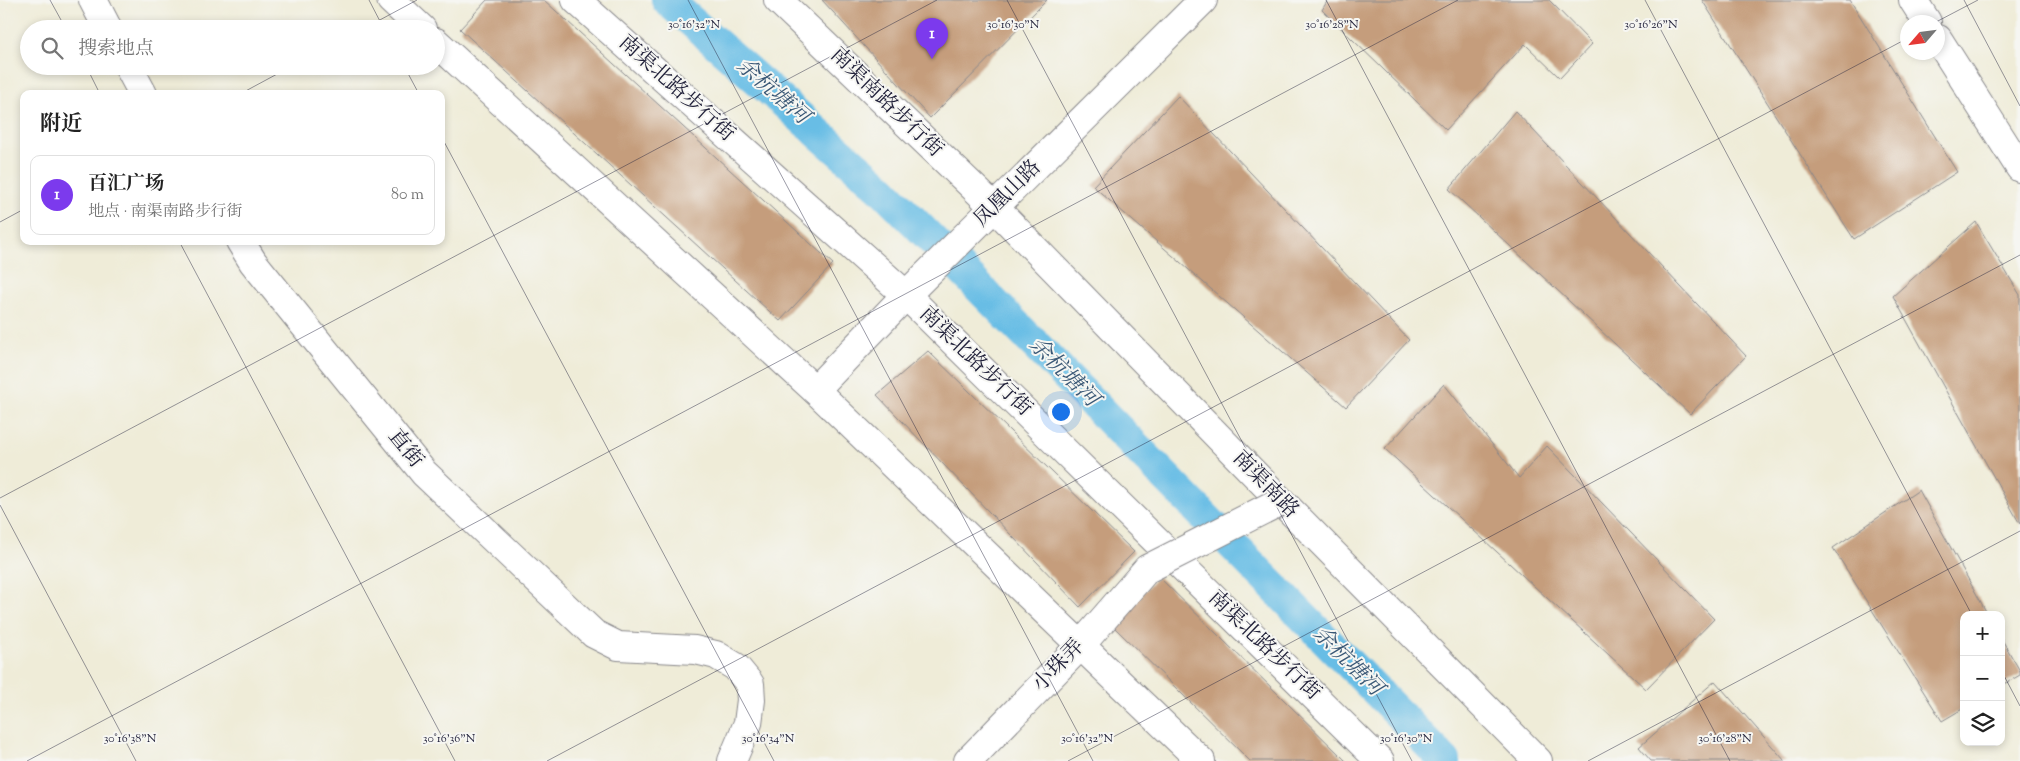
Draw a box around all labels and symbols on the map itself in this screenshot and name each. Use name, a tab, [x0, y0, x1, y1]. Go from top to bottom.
north arrow	[1900, 15, 1945, 60]
text: 30°16'32"N	[668, 16, 720, 34]
text: 30°16'30"N	[987, 16, 1040, 34]
text: 30°16'28"N	[1305, 16, 1359, 34]
text: 30°16'26"N	[1624, 16, 1678, 34]
pin: 1	[916, 18, 948, 59]
street label: 南渠北路步行街	[611, 29, 741, 149]
street label: 南渠南路步行街	[823, 41, 949, 165]
water label: 余杭塘河	[728, 51, 819, 136]
street label: 凤凰山路	[968, 154, 1048, 234]
street label: 南渠北路步行街	[912, 300, 1038, 424]
water label: 余杭塘河	[1021, 331, 1108, 418]
your location	[1048, 399, 1074, 425]
street label: 直街	[380, 423, 430, 475]
street label: 南渠南路	[1225, 444, 1305, 526]
street label: 南渠北路步行街	[1201, 584, 1327, 708]
water label: 余杭塘河	[1305, 620, 1392, 707]
street label: 小珠弄	[1026, 633, 1092, 699]
text: 30°16'38"N	[104, 730, 157, 748]
text: 30°16'36"N	[423, 730, 476, 748]
text: 30°16'34"N	[742, 730, 795, 748]
text: 30°16'32"N	[1061, 730, 1113, 748]
text: 30°16'30"N	[1380, 730, 1433, 748]
text: 30°16'28"N	[1698, 730, 1752, 748]

